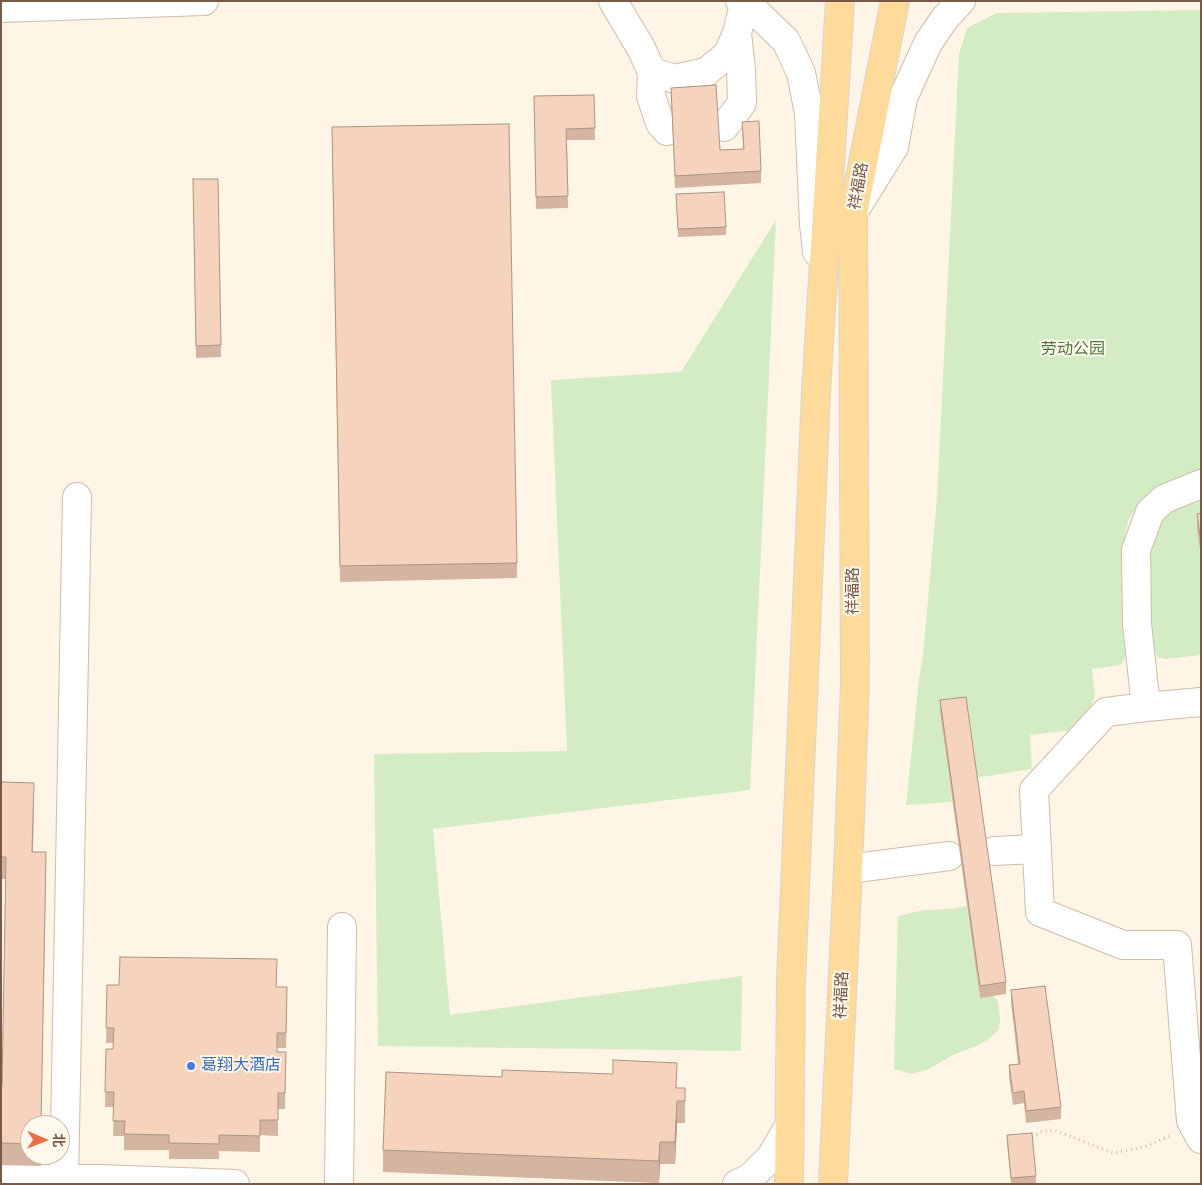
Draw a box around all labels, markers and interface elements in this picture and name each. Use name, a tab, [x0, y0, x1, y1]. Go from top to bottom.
street label: 祥福路	[845, 161, 873, 211]
park label: 劳动公园	[1041, 340, 1105, 360]
street label: 祥福路	[844, 567, 864, 615]
street label: 祥福路	[831, 971, 853, 1019]
place label: 葛翔大酒店	[201, 1056, 281, 1076]
marker: 葛翔大酒店	[185, 1060, 197, 1072]
north arrow	[20, 1115, 70, 1165]
text: 北	[51, 1133, 67, 1147]

